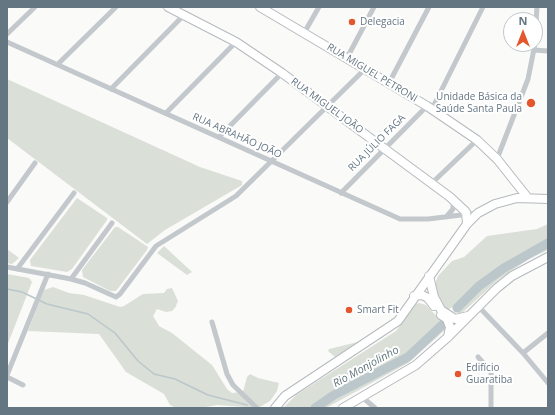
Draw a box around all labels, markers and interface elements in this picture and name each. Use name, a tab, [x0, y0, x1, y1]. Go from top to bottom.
north arrow	[503, 12, 543, 52]
text: N	[519, 13, 527, 28]
place label: Delegacia	[360, 16, 405, 28]
marker: Delegacia	[347, 17, 357, 27]
street label: RUA MIGUEL PETRONI	[325, 41, 419, 105]
street label: RUA MIGUEL JOÃO	[288, 76, 366, 136]
place label: Unidade Básica da Saúde Santa Paula	[436, 91, 522, 114]
marker: Unidade Básica da Saúde Santa Paula	[525, 97, 537, 109]
street label: RUA ABRAHÃO JOÃO	[191, 111, 283, 161]
street label: RUA JÚLIO FAGA	[346, 112, 408, 174]
place label: Smart Fit	[357, 304, 399, 316]
marker: Smart Fit	[344, 305, 354, 315]
water label: Rio Monjolinho	[331, 343, 401, 391]
place label: Edifício Guaratiba	[466, 362, 512, 386]
marker: Edifício Guaratiba	[453, 369, 463, 379]

